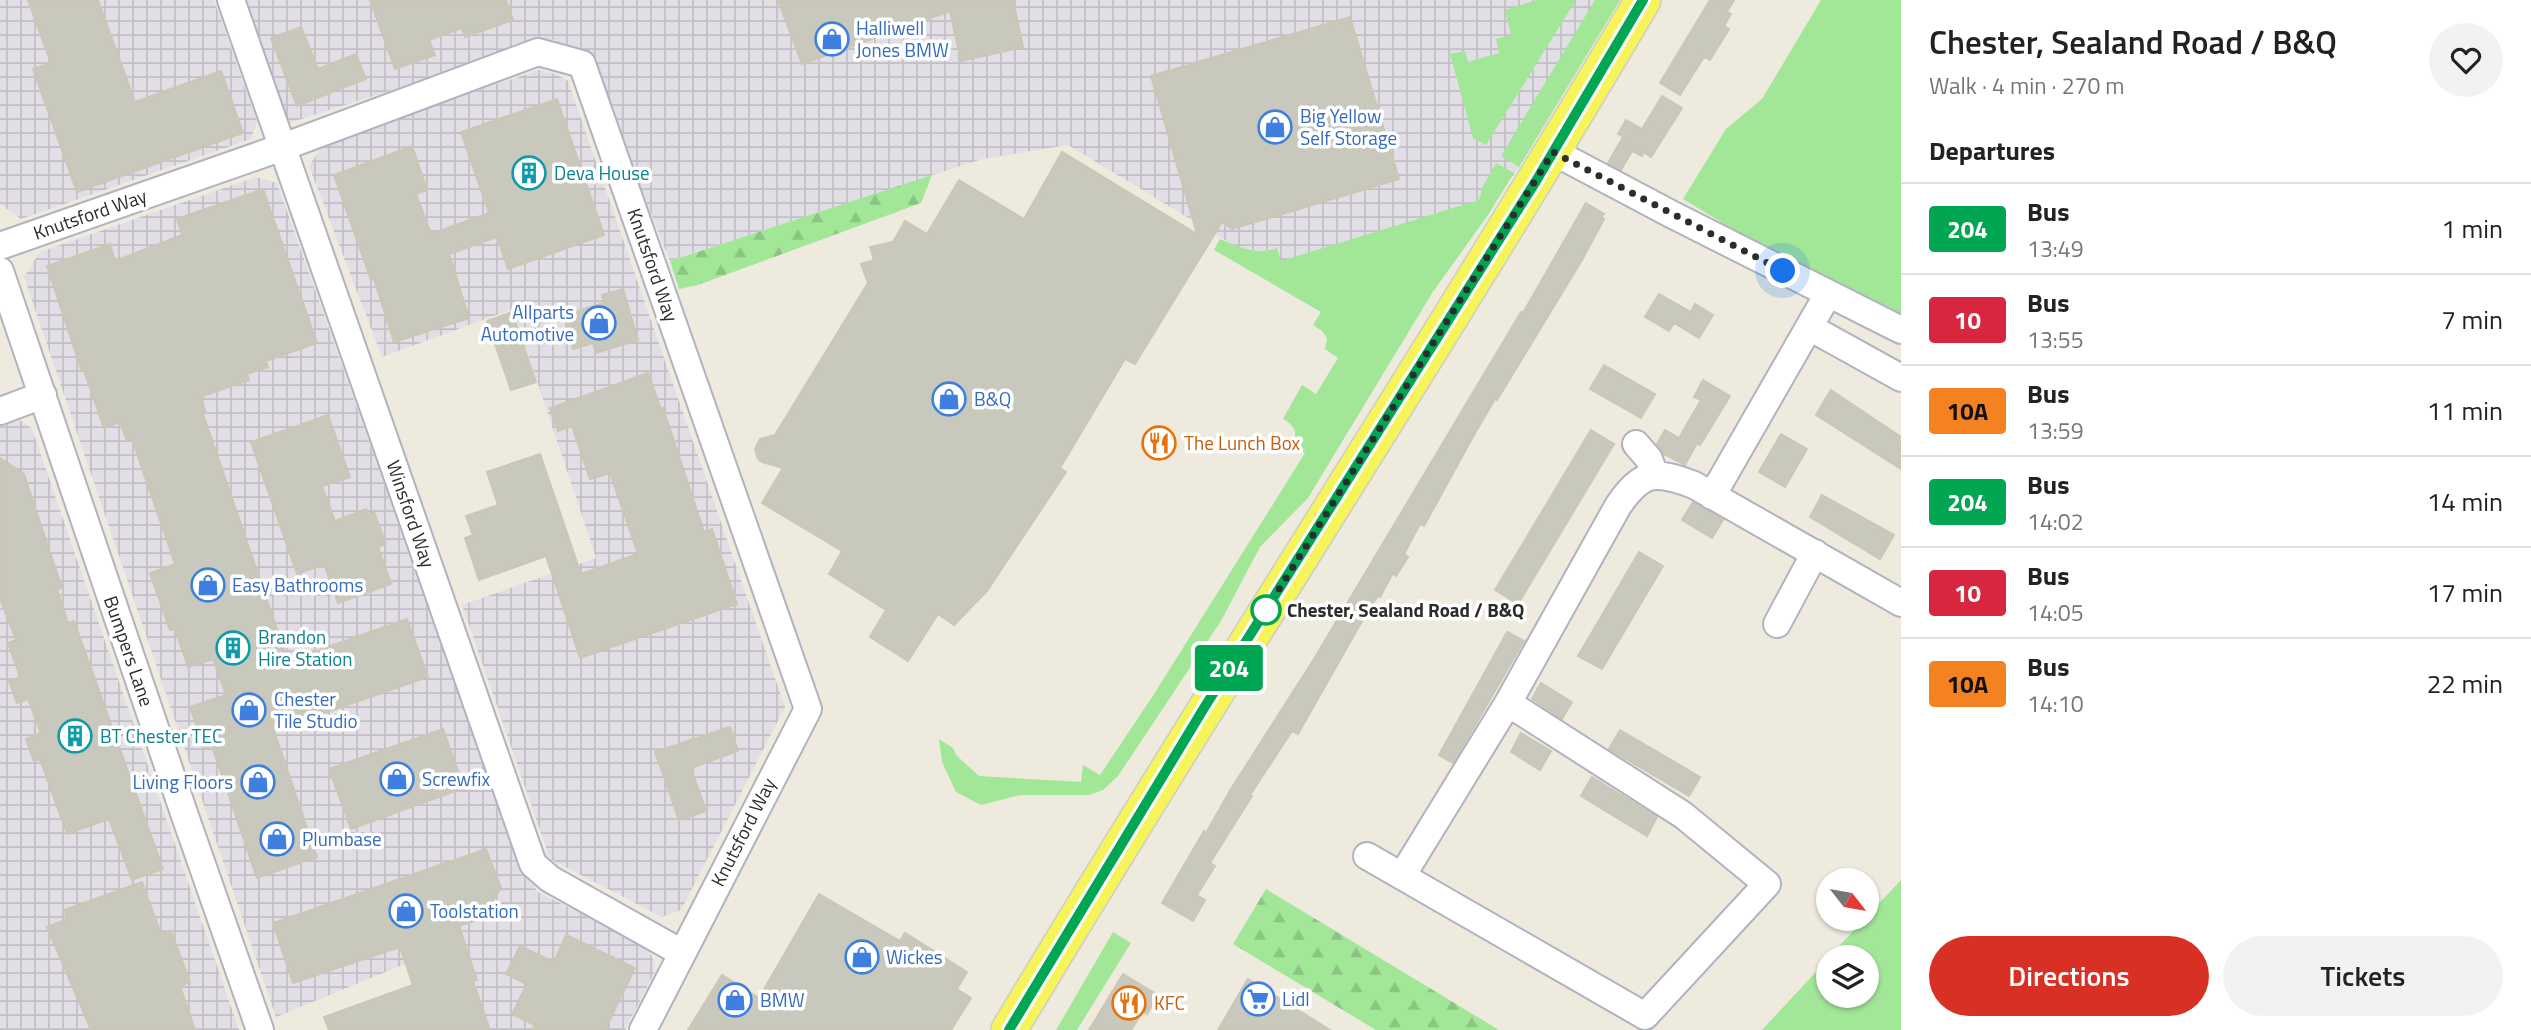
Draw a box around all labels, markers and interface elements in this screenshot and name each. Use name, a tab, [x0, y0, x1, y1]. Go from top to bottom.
place label: Halliwell Jones BMW	[856, 13, 949, 64]
text: Chester, Sealand Road / B&Q	[1929, 17, 2337, 67]
shop icon: Halliwell Jones BMW	[813, 20, 851, 58]
button: heart	[2429, 23, 2503, 97]
text: Walk · 4 min · 270 m	[1929, 68, 2125, 103]
place label: Big Yellow Self Storage	[1300, 101, 1397, 152]
shop icon: Big Yellow Self Storage	[1256, 108, 1294, 146]
text: Departures	[1929, 131, 2055, 170]
building icon: Deva House	[510, 154, 548, 192]
place label: Deva House	[554, 158, 650, 187]
street label: Knutsford Way	[29, 181, 151, 247]
text: Bus	[2027, 192, 2069, 231]
street label: Knutsford Way	[620, 204, 686, 326]
text: 1 min	[2441, 209, 2503, 248]
text: 204	[1947, 211, 1988, 247]
text: 13:49	[2027, 231, 2084, 266]
your location	[1765, 253, 1800, 288]
text: Bus	[2027, 283, 2069, 322]
place label: Allparts Automotive	[481, 297, 574, 348]
text: 7 min	[2441, 300, 2503, 339]
text: 10	[1954, 302, 1981, 338]
shop icon: Allparts Automotive	[580, 304, 618, 342]
text: 13:55	[2027, 322, 2084, 357]
text: Bus	[2027, 374, 2069, 413]
shop icon: B&Q	[930, 380, 968, 418]
place label: B&Q	[974, 384, 1011, 413]
text: 11 min	[2427, 391, 2503, 430]
text: 10A	[1947, 393, 1988, 429]
text: 13:59	[2027, 413, 2084, 448]
restaurant icon: The Lunch Box	[1140, 424, 1178, 462]
place label: The Lunch Box	[1184, 428, 1300, 457]
street label: Winsford Way	[380, 456, 443, 571]
text: Bus	[2027, 465, 2069, 504]
text: 14 min	[2427, 482, 2503, 521]
text: 204	[1947, 484, 1988, 520]
text: 14:02	[2027, 504, 2084, 539]
text: Bus	[2027, 556, 2069, 595]
shop icon: Easy Bathrooms	[189, 566, 227, 604]
place label: Easy Bathrooms	[232, 570, 363, 599]
text: 17 min	[2427, 573, 2503, 612]
text: 10	[1954, 575, 1981, 611]
street label: Bumpers Lane	[97, 592, 162, 710]
marker: Chester, Sealand Road / B&Q	[1251, 595, 1281, 625]
place label: Chester, Sealand Road / B&Q	[1287, 595, 1524, 624]
text: 14:05	[2027, 595, 2084, 630]
place label: Brandon Hire Station	[258, 622, 353, 673]
building icon: Brandon Hire Station	[214, 629, 252, 667]
line badge: 204	[1189, 645, 1269, 691]
text: Bus	[2027, 647, 2069, 686]
text: 204	[1209, 650, 1249, 686]
text: 22 min	[2427, 664, 2503, 703]
text: 10A	[1947, 666, 1988, 702]
place label: Chester Tile Studio	[274, 684, 357, 735]
text: 14:10	[2027, 686, 2084, 721]
shop icon: Chester Tile Studio	[230, 691, 268, 729]
building icon: BT Chester TEC	[56, 717, 94, 755]
place label: BT Chester TEC	[100, 721, 222, 750]
shop icon: Screwfix	[378, 760, 416, 798]
shop icon: Living Floors	[239, 763, 277, 801]
place label: Screwfix	[422, 764, 490, 793]
place label: Living Floors	[132, 767, 233, 796]
street label: Knutsford Way	[703, 772, 782, 891]
shop icon: Plumbase	[258, 820, 296, 858]
place label: Plumbase	[302, 824, 382, 853]
north arrow	[1816, 868, 1880, 931]
map controls	[1816, 868, 1879, 1008]
shop icon: Toolstation	[387, 892, 425, 930]
place label: Toolstation	[430, 896, 519, 925]
button: Directions	[1929, 936, 2209, 1016]
button: Tickets	[2223, 936, 2503, 1016]
shop icon: Wickes	[843, 938, 881, 976]
place label: Wickes	[886, 942, 943, 971]
button: layers	[1816, 945, 1879, 1008]
supermarket icon: Lidl	[1239, 980, 1277, 1018]
shop icon: BMW	[716, 981, 754, 1019]
restaurant icon: KFC	[1110, 984, 1148, 1022]
place label: Lidl	[1282, 984, 1310, 1013]
place label: BMW	[760, 985, 805, 1014]
place label: KFC	[1154, 988, 1185, 1017]

